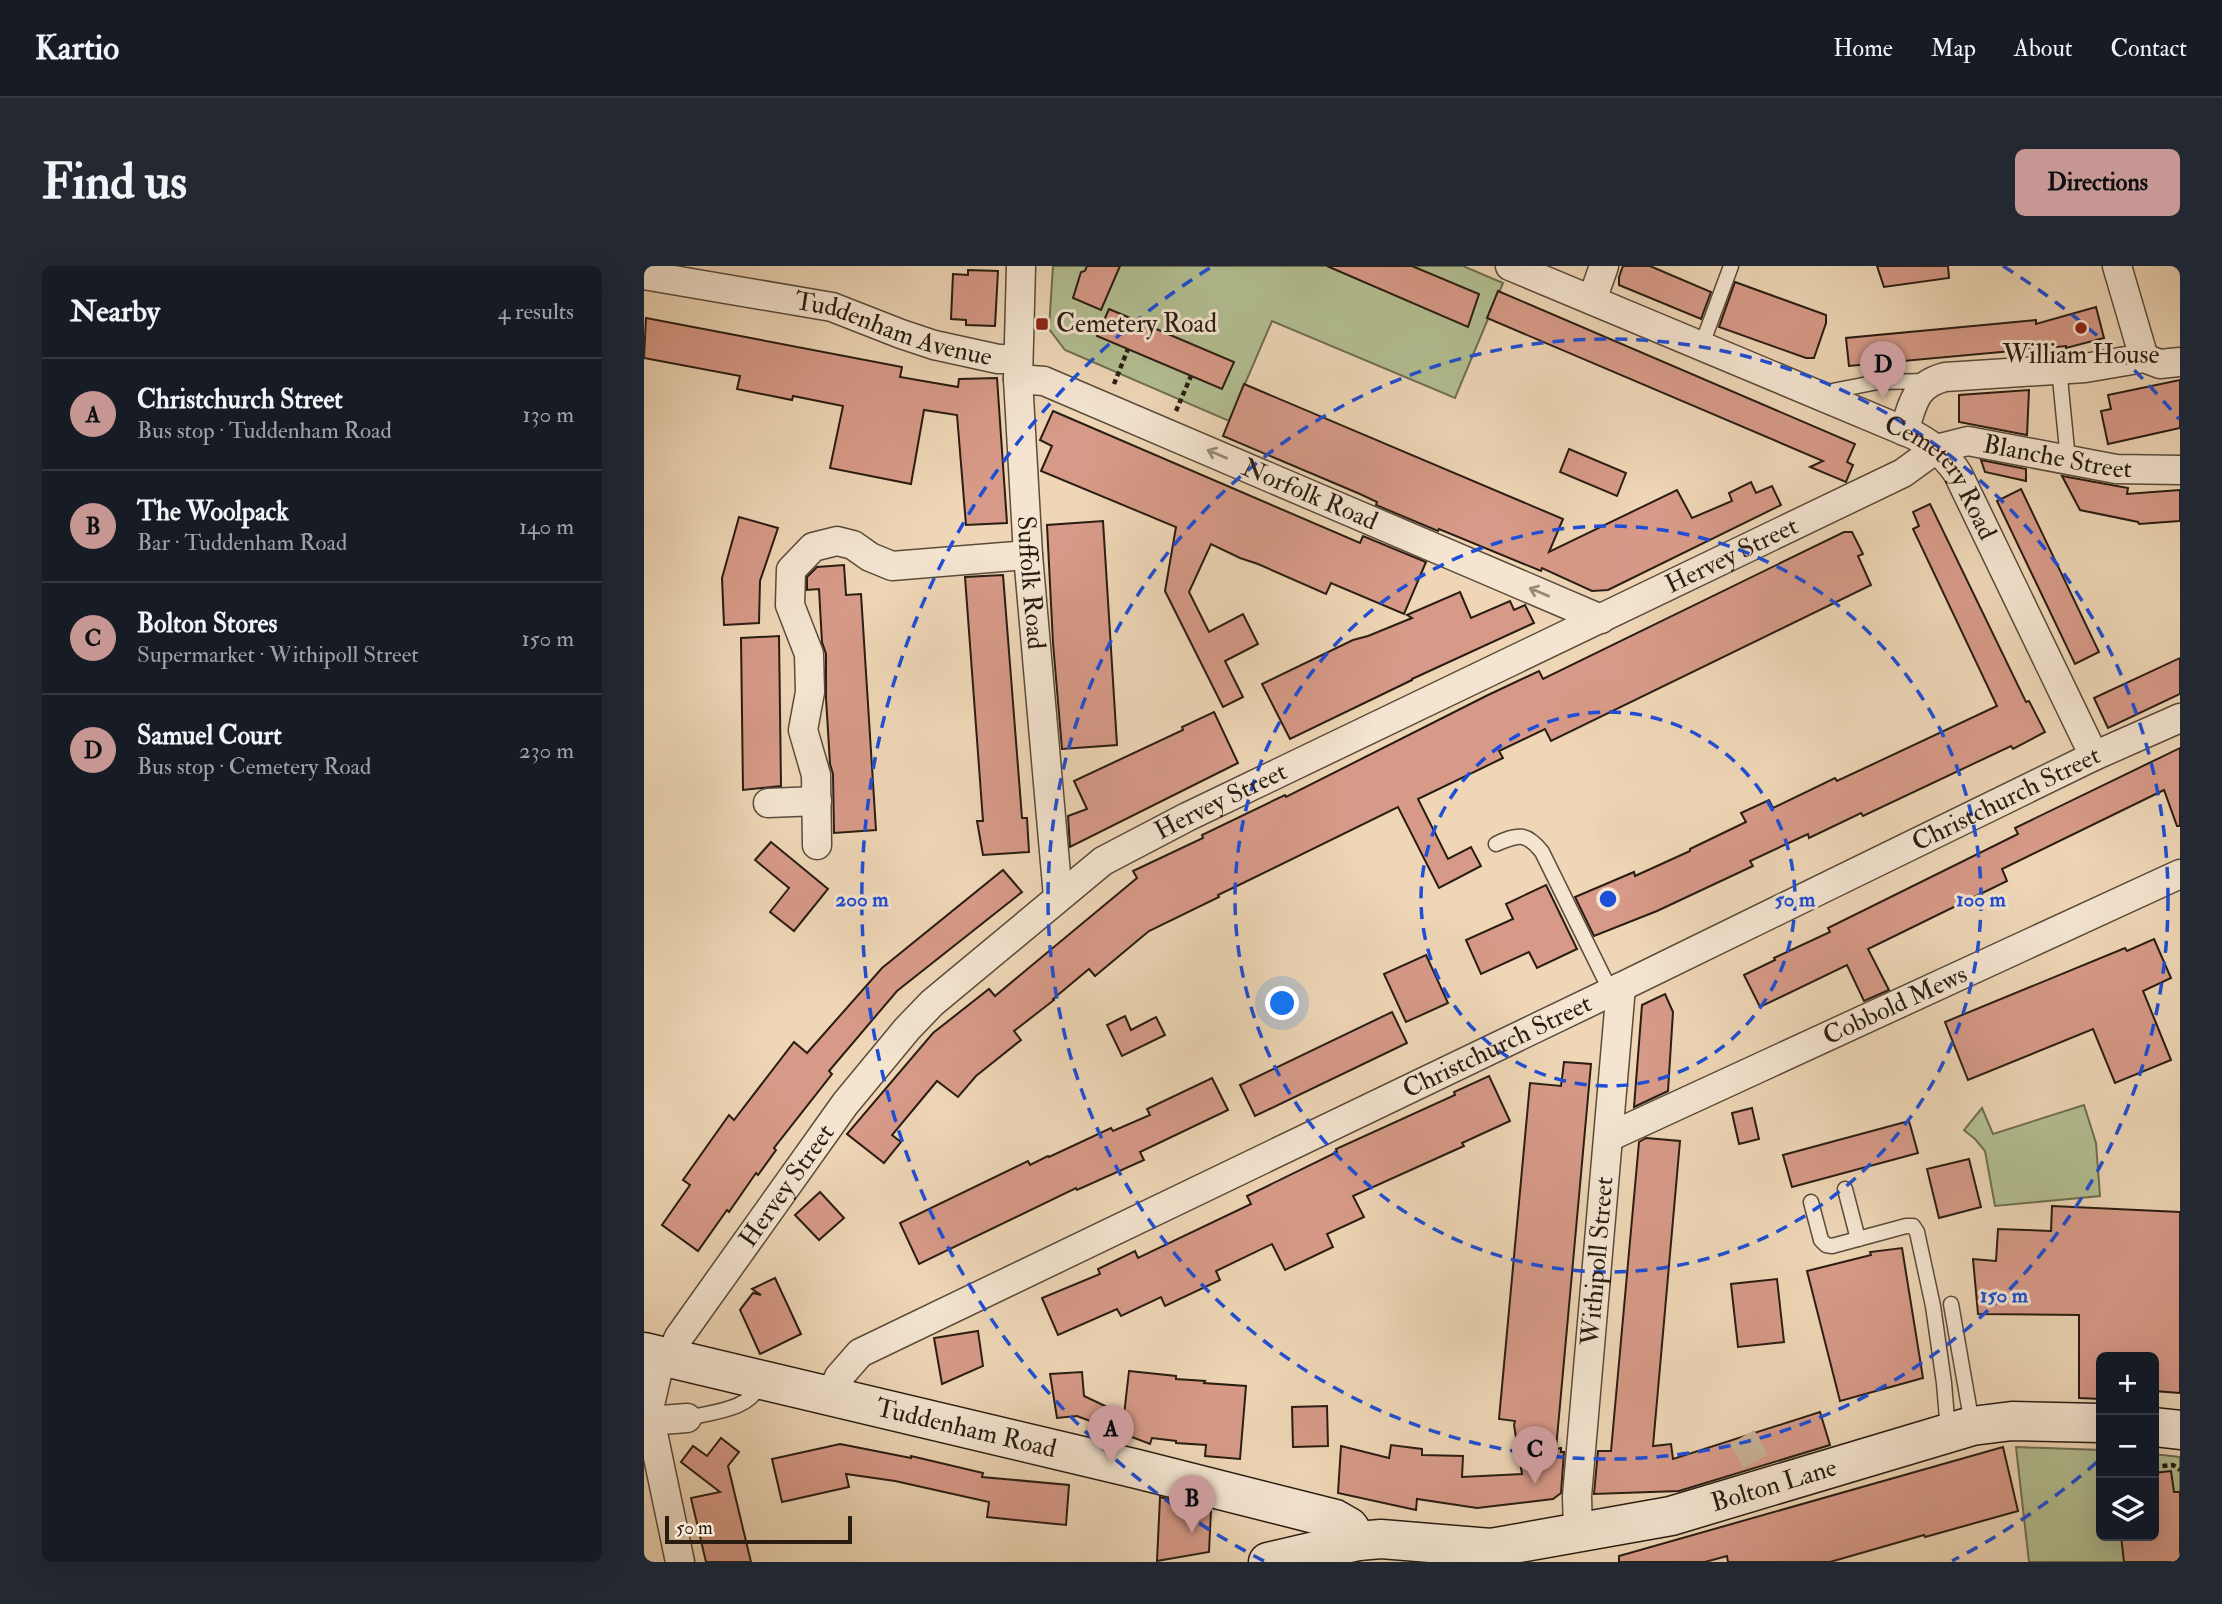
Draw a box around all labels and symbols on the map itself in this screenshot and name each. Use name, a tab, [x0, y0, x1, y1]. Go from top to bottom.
street label: Tuddenham Avenue	[792, 285, 995, 373]
place label: Cemetery Road	[1056, 308, 1217, 340]
marker: Cemetery Road	[1034, 316, 1050, 332]
marker: William House	[2073, 320, 2089, 336]
place label: William House	[2002, 339, 2159, 371]
pin: D	[1860, 341, 1906, 399]
street label: Cemetery Road	[1880, 408, 2003, 545]
street label: Blanche Street	[1980, 428, 2132, 485]
one-way arrow	[1207, 447, 1228, 460]
street label: Norfolk Road	[1237, 451, 1383, 538]
street label: Hervey Street	[1660, 510, 1803, 601]
street label: Suffolk Road	[1010, 515, 1052, 651]
one-way arrow	[1528, 585, 1550, 598]
street label: Christchurch Street	[1907, 739, 2105, 858]
street label: Hervey Street	[1149, 755, 1292, 847]
text: 200 m	[836, 886, 889, 913]
text: 50 m	[1775, 886, 1816, 913]
text: 100 m	[1956, 886, 2007, 913]
centre of rings	[1596, 887, 1620, 911]
street label: Cobbold Mews	[1818, 958, 1972, 1052]
your location	[1265, 986, 1299, 1020]
street label: Christchurch Street	[1397, 987, 1597, 1106]
street label: Hervey Street	[732, 1118, 841, 1253]
street label: Withipoll Street	[1574, 1175, 1621, 1348]
text: 150 m	[1980, 1282, 2029, 1309]
street label: Tuddenham Road	[873, 1392, 1060, 1465]
pin: A	[1088, 1405, 1134, 1463]
pin: C	[1512, 1426, 1558, 1484]
street label: Bolton Lane	[1707, 1451, 1841, 1519]
pin: B	[1169, 1475, 1215, 1533]
scale bar	[665, 1513, 852, 1545]

